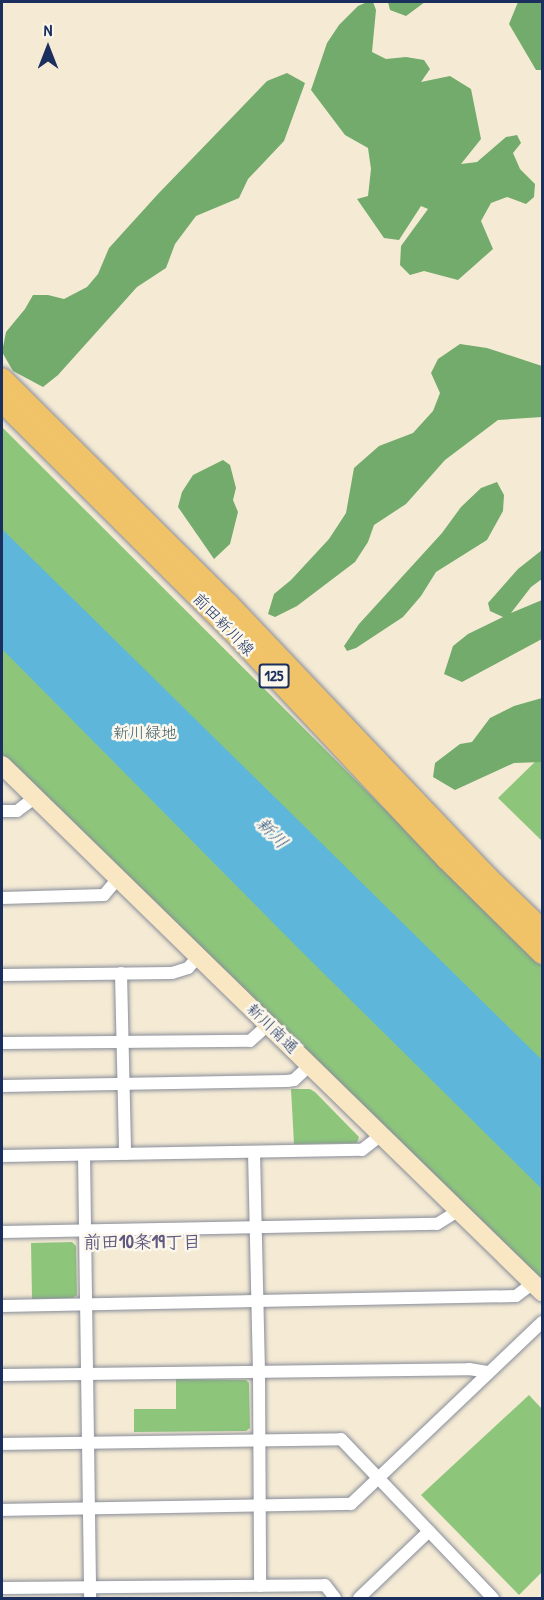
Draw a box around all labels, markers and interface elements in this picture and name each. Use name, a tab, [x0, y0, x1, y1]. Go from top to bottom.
north arrow	[18, 18, 78, 78]
text: N	[44, 19, 52, 41]
street label: 前田新川線	[189, 589, 259, 659]
road number: 125	[258, 664, 290, 688]
park label: 新川緑地	[113, 722, 177, 742]
water label: 新川	[252, 813, 292, 853]
street label: 新川南通	[243, 999, 303, 1057]
district label: 前田10条19丁目	[83, 1231, 201, 1253]

